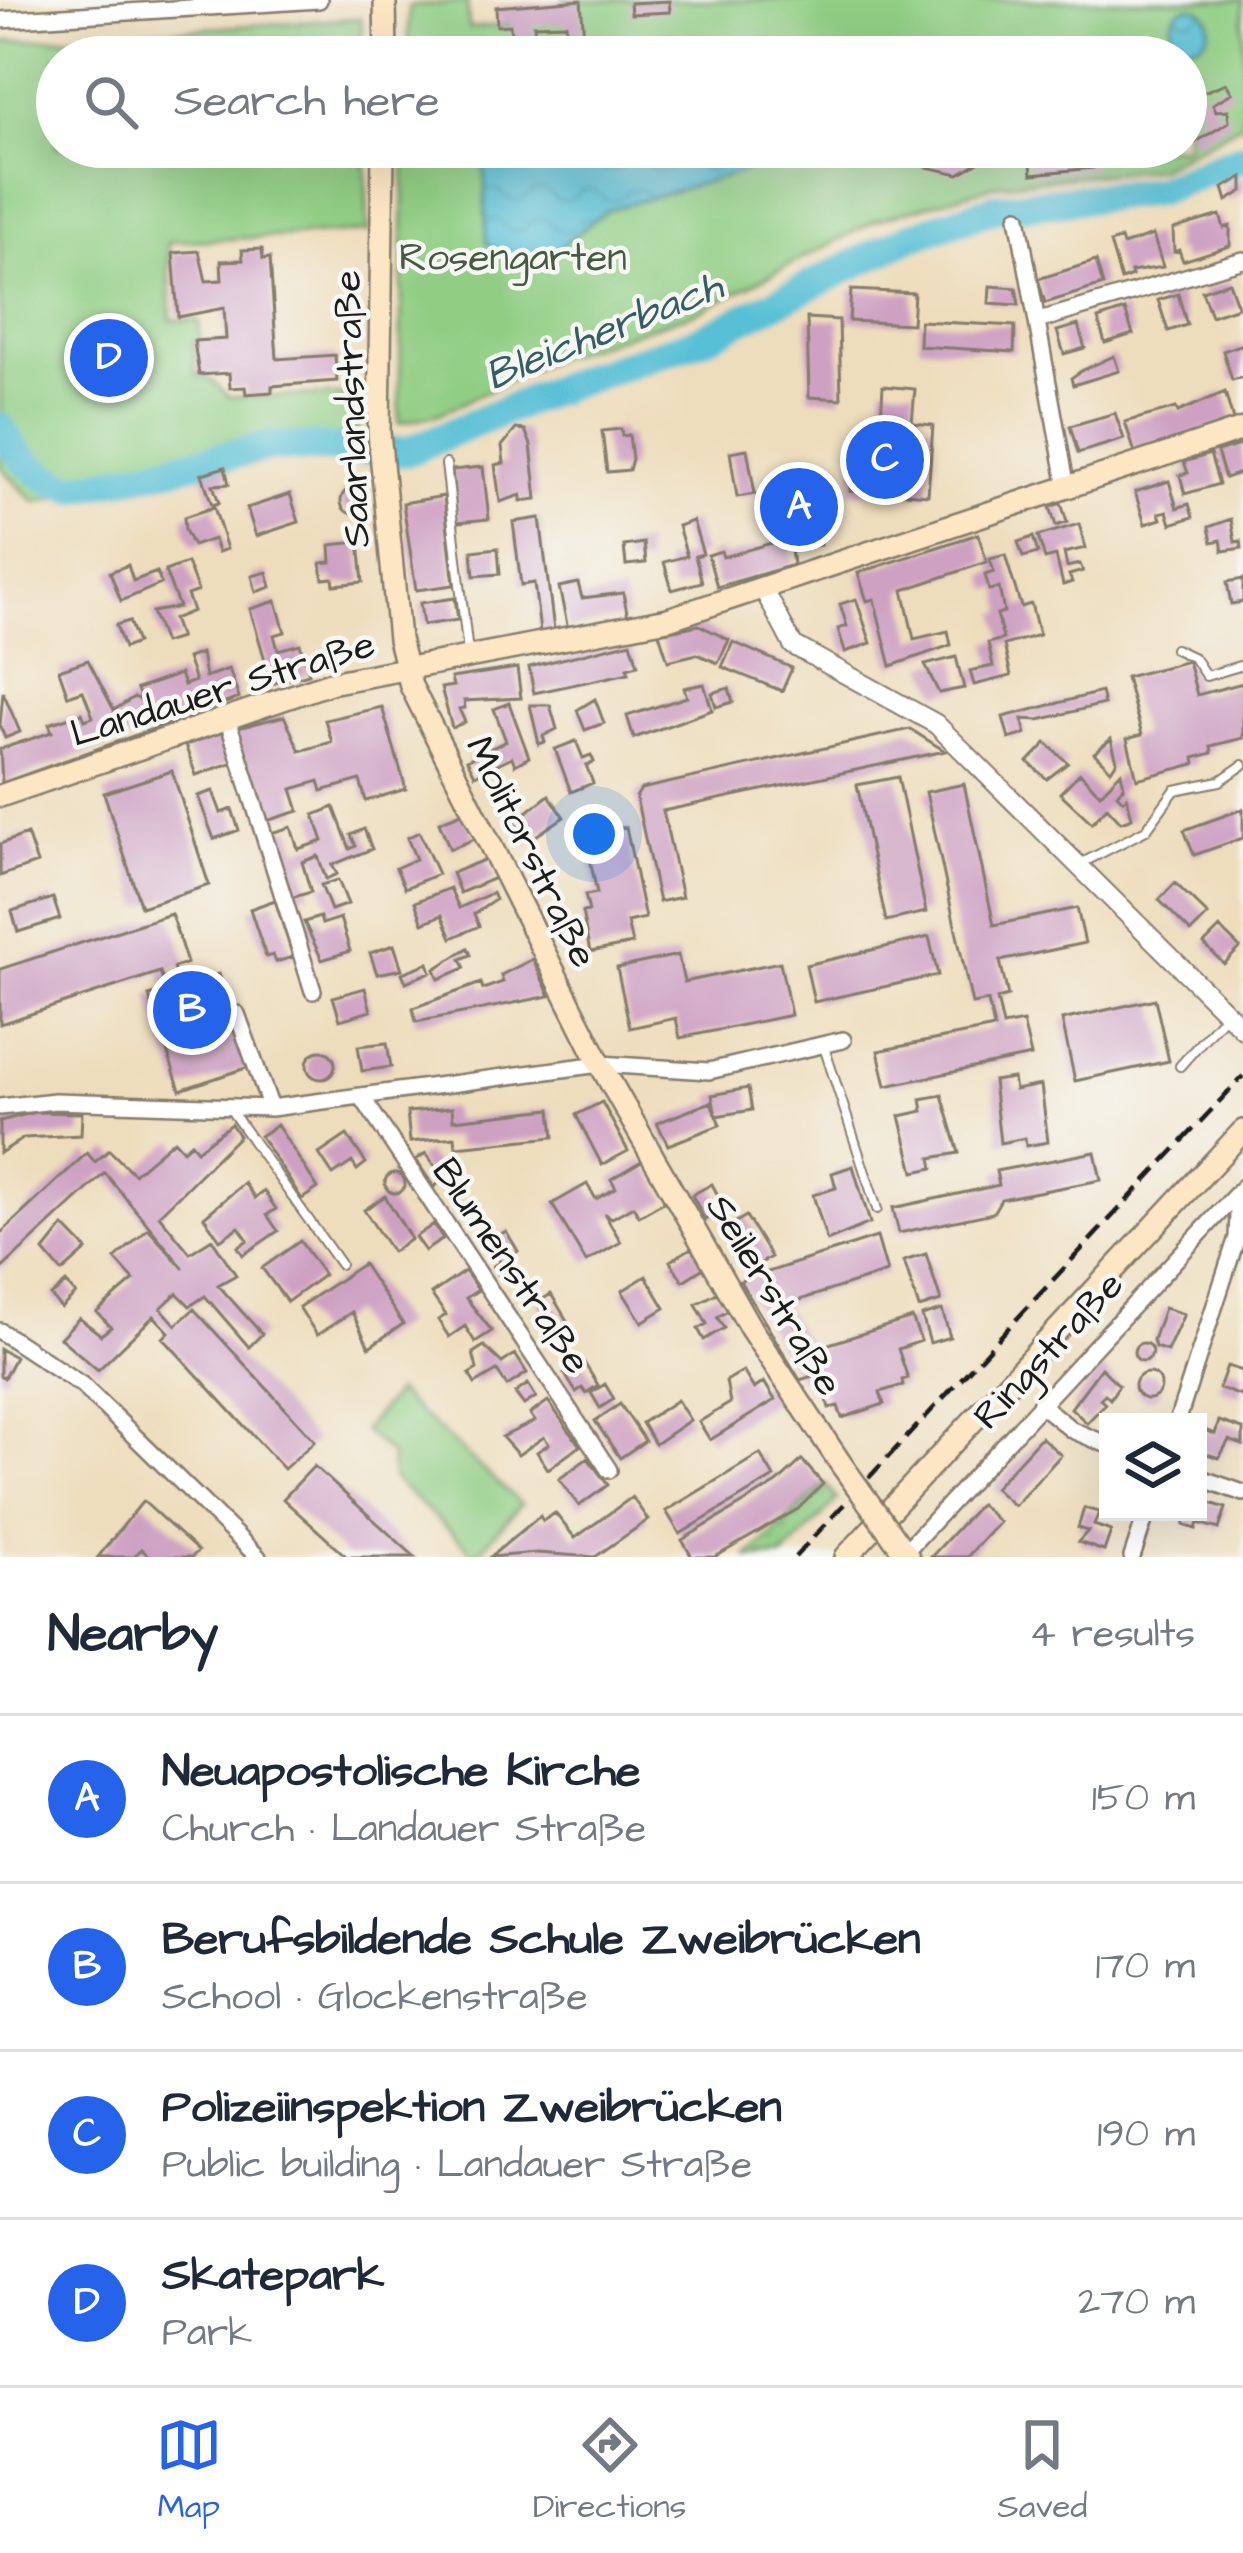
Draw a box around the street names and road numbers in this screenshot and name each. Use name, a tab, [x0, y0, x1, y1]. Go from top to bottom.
street label: Saarlandstraße	[321, 269, 385, 548]
street label: Landauer Straße	[64, 618, 382, 762]
street label: Molitorstraße	[451, 728, 610, 977]
street label: Blumenstraße	[418, 1148, 603, 1385]
street label: Seilerstraße	[692, 1185, 855, 1406]
street label: Ringstraße	[962, 1260, 1137, 1442]

